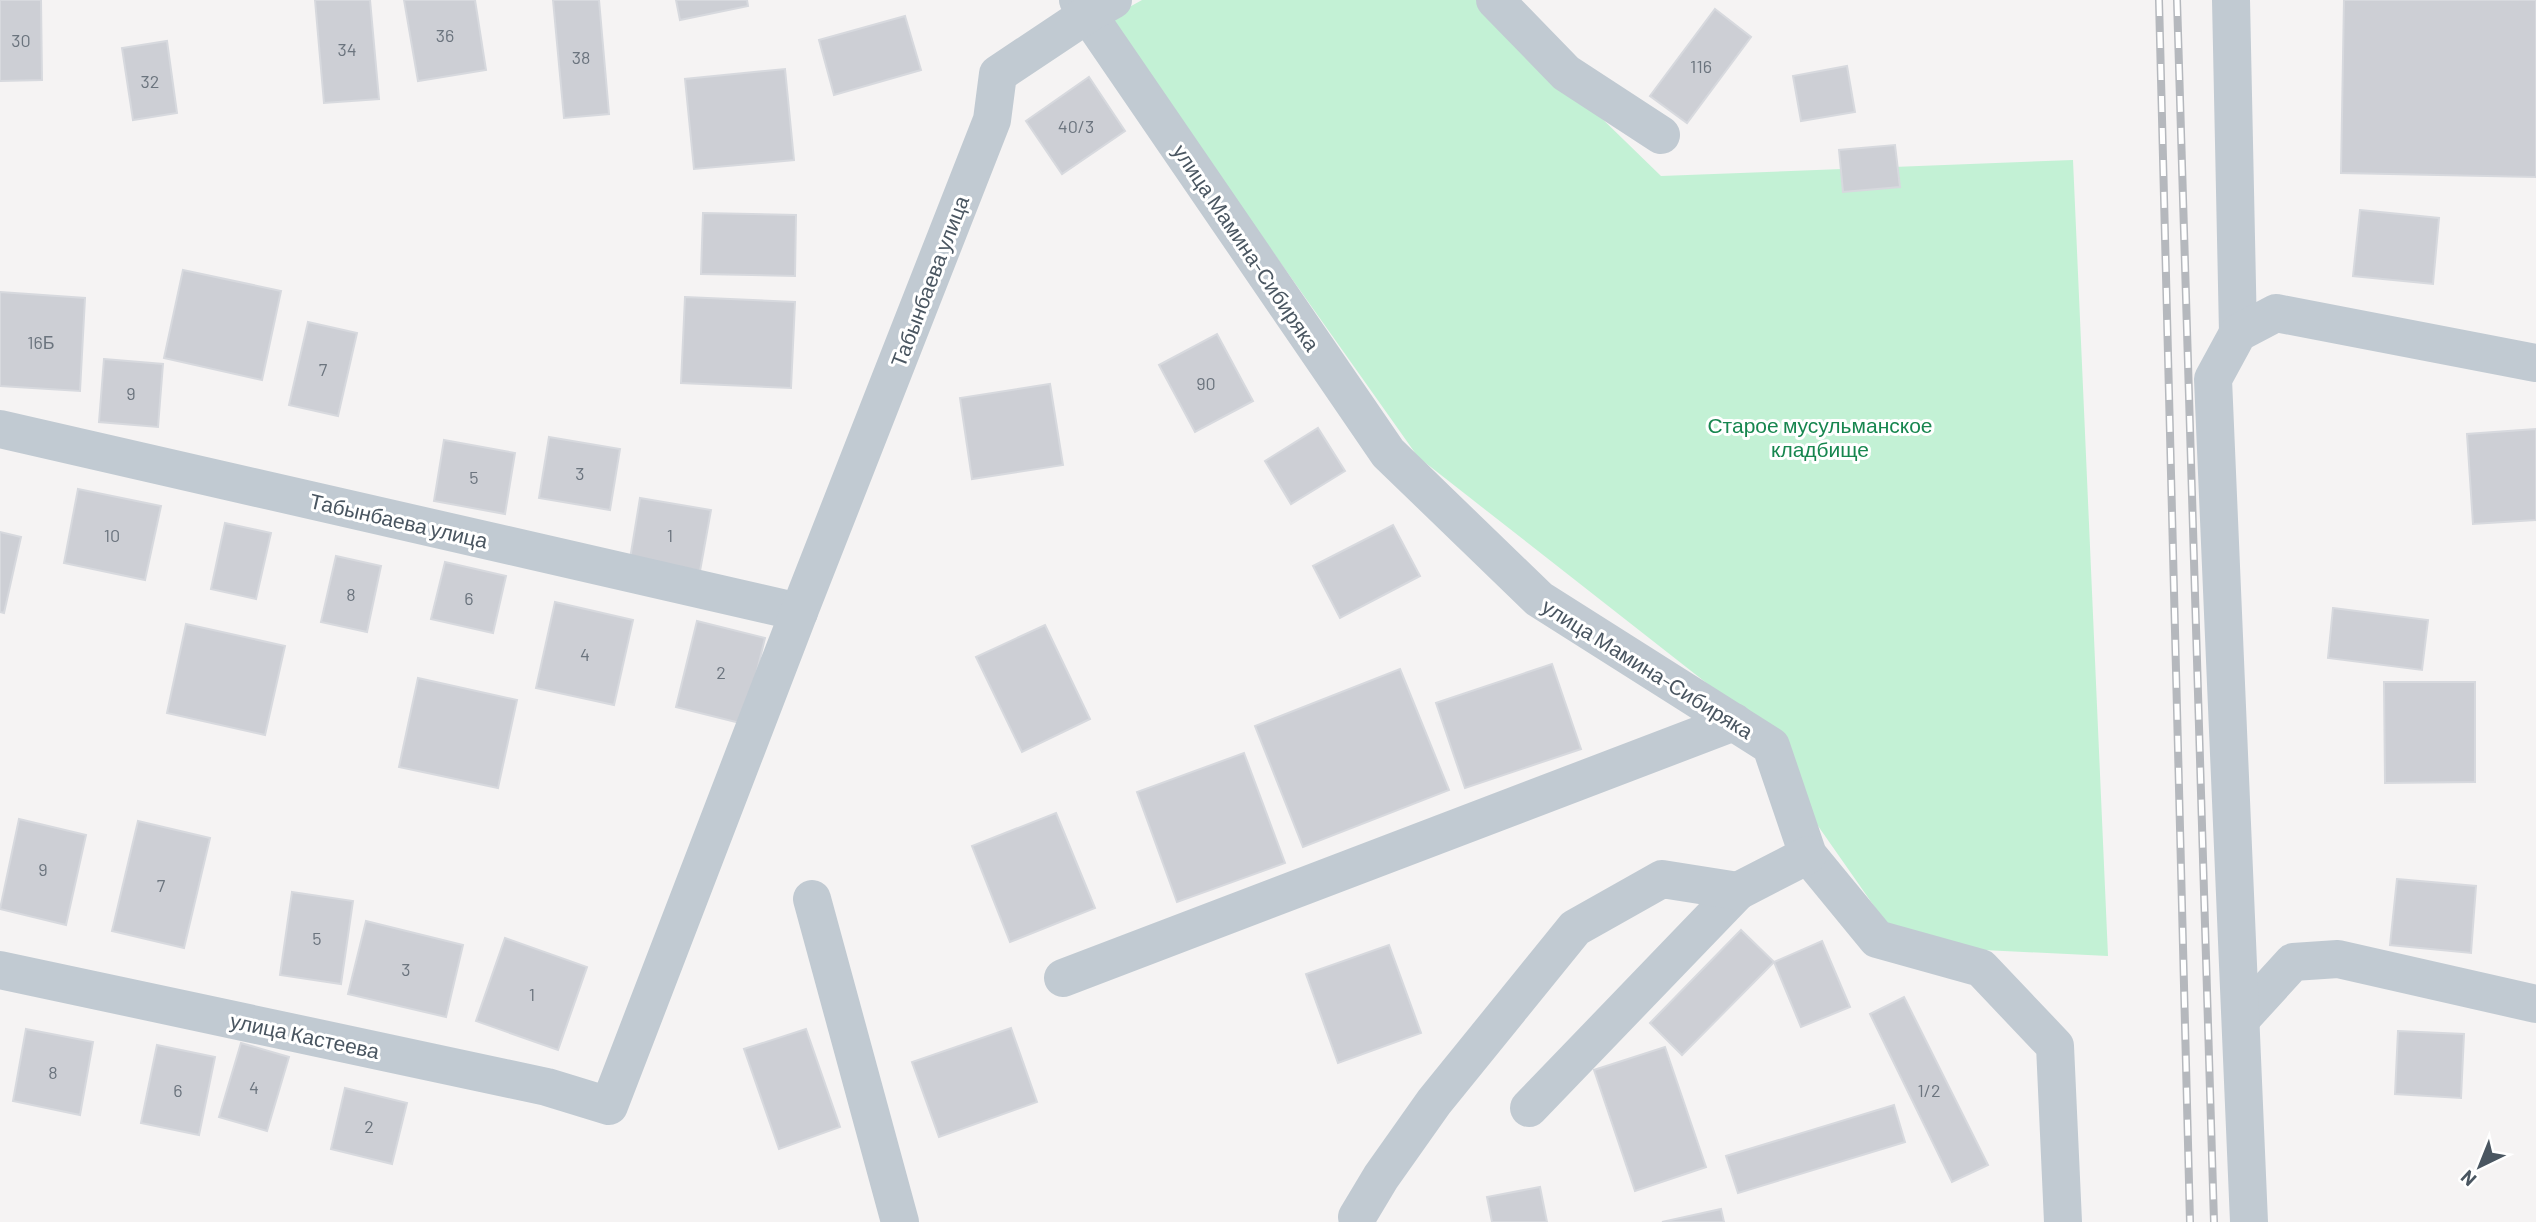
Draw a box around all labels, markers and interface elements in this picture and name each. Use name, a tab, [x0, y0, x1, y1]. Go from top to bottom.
house number: 36	[436, 24, 454, 46]
house number: 30	[11, 29, 31, 51]
house number: 34	[337, 38, 357, 60]
house number: 38	[572, 46, 590, 68]
house number: 116	[1690, 55, 1712, 77]
house number: 32	[141, 70, 159, 92]
house number: 40/3	[1058, 115, 1094, 137]
street label: улица Мамина-Сибиряка	[1168, 139, 1326, 355]
street label: Табынбаева улица	[885, 191, 973, 370]
house number: 16Б	[27, 331, 55, 353]
house number: 7	[319, 358, 328, 380]
house number: 90	[1196, 372, 1216, 394]
house number: 9	[126, 382, 136, 404]
park label: Старое мусульманское кладбище	[1707, 412, 1933, 461]
house number: 3	[575, 462, 585, 484]
house number: 5	[469, 466, 479, 488]
street label: Табынбаева улица	[308, 487, 491, 553]
house number: 10	[104, 524, 120, 546]
house number: 1	[667, 524, 673, 546]
house number: 8	[346, 583, 356, 605]
house number: 6	[464, 587, 474, 609]
street label: улица Мамина-Сибиряка	[1538, 593, 1758, 743]
house number: 4	[580, 643, 590, 665]
house number: 2	[716, 661, 726, 683]
house number: 9	[38, 858, 48, 880]
house number: 7	[157, 874, 166, 896]
house number: 5	[312, 927, 322, 949]
house number: 3	[401, 958, 411, 980]
house number: 1	[529, 983, 535, 1005]
street label: улица Кастеева	[228, 1007, 382, 1063]
house number: 8	[48, 1061, 58, 1083]
house number: 4	[249, 1076, 259, 1098]
house number: 6	[173, 1079, 183, 1101]
house number: 1/2	[1917, 1079, 1941, 1101]
house number: 2	[364, 1115, 374, 1137]
north arrow	[2445, 1131, 2515, 1201]
text: N	[2456, 1166, 2481, 1192]

